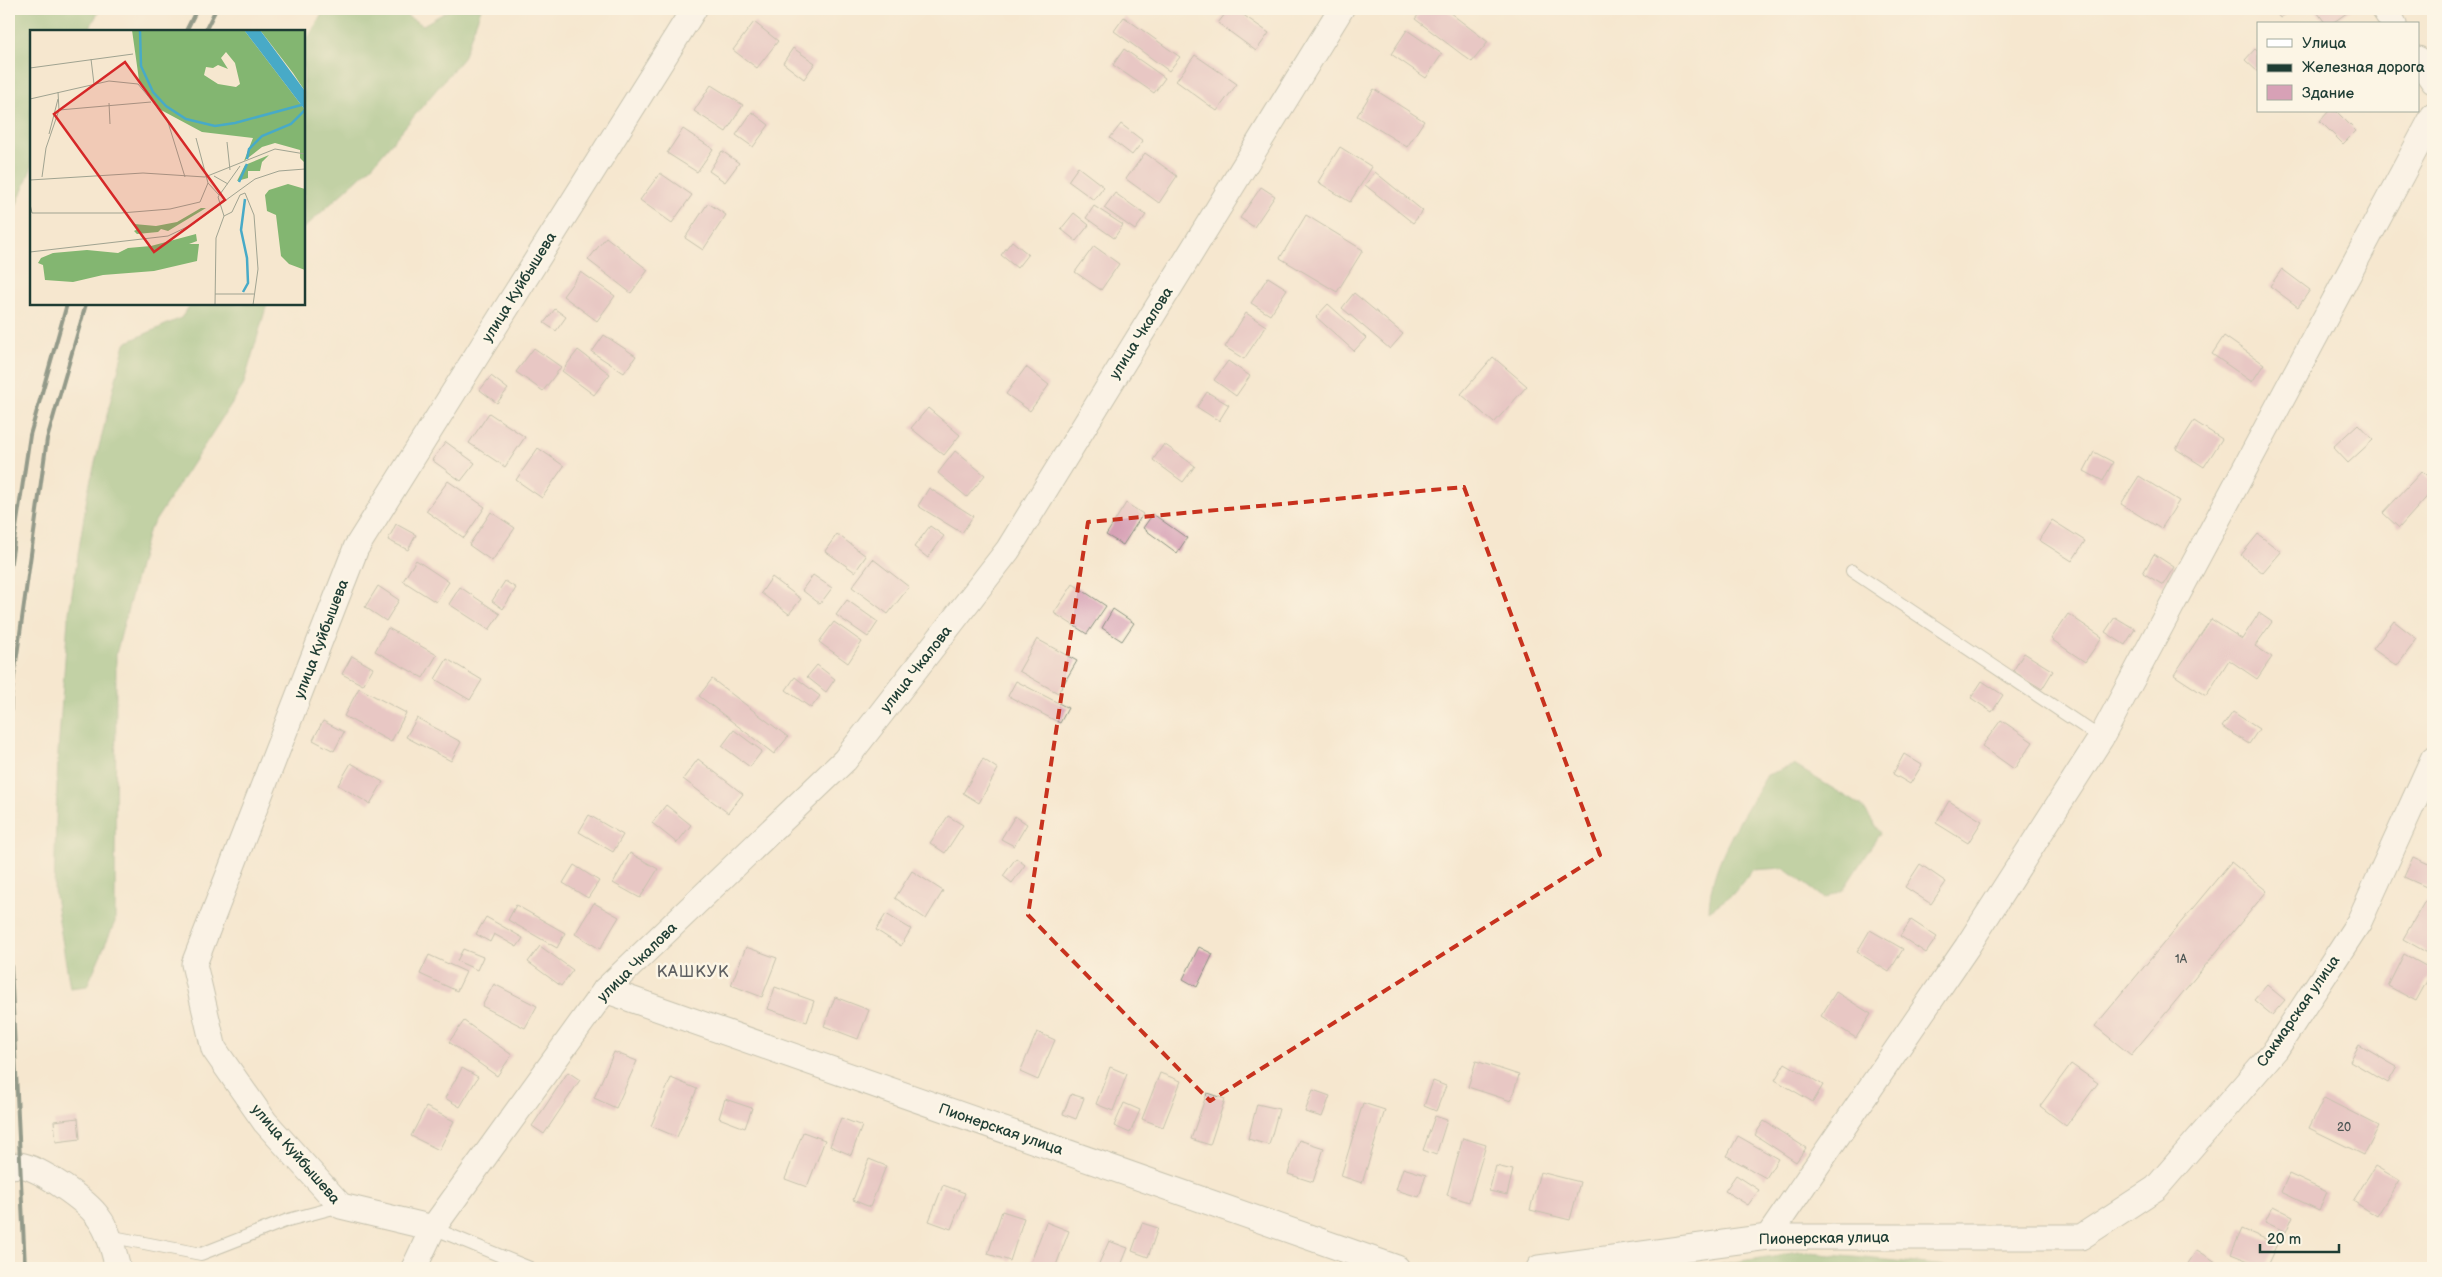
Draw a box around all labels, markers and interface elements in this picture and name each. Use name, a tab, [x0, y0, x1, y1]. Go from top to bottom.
legend	[2257, 22, 2420, 112]
inset map	[30, 30, 305, 305]
text: Улица	[2302, 34, 2347, 53]
text: Железная дорога	[2302, 58, 2425, 77]
text: Здание	[2302, 84, 2354, 103]
street label: улица Куйбышева	[478, 229, 561, 346]
street label: улица Чкалова	[1105, 284, 1177, 383]
street label: улица Куйбышева	[290, 577, 353, 702]
street label: улица Чкалова	[877, 622, 956, 717]
street label: улица Чкалова	[593, 918, 681, 1006]
house number: 1А	[2175, 952, 2188, 967]
street label: Сакмарская улица	[2253, 952, 2344, 1071]
district label: КАШКУК	[657, 963, 729, 982]
street label: Пионерская улица	[936, 1099, 1066, 1160]
street label: улица Куйбышева	[247, 1100, 344, 1208]
house number: 20	[2337, 1120, 2351, 1135]
scale bar	[2260, 1222, 2338, 1254]
street label: Пионерская улица	[1759, 1228, 1890, 1249]
text: 20 m	[2267, 1230, 2301, 1249]

